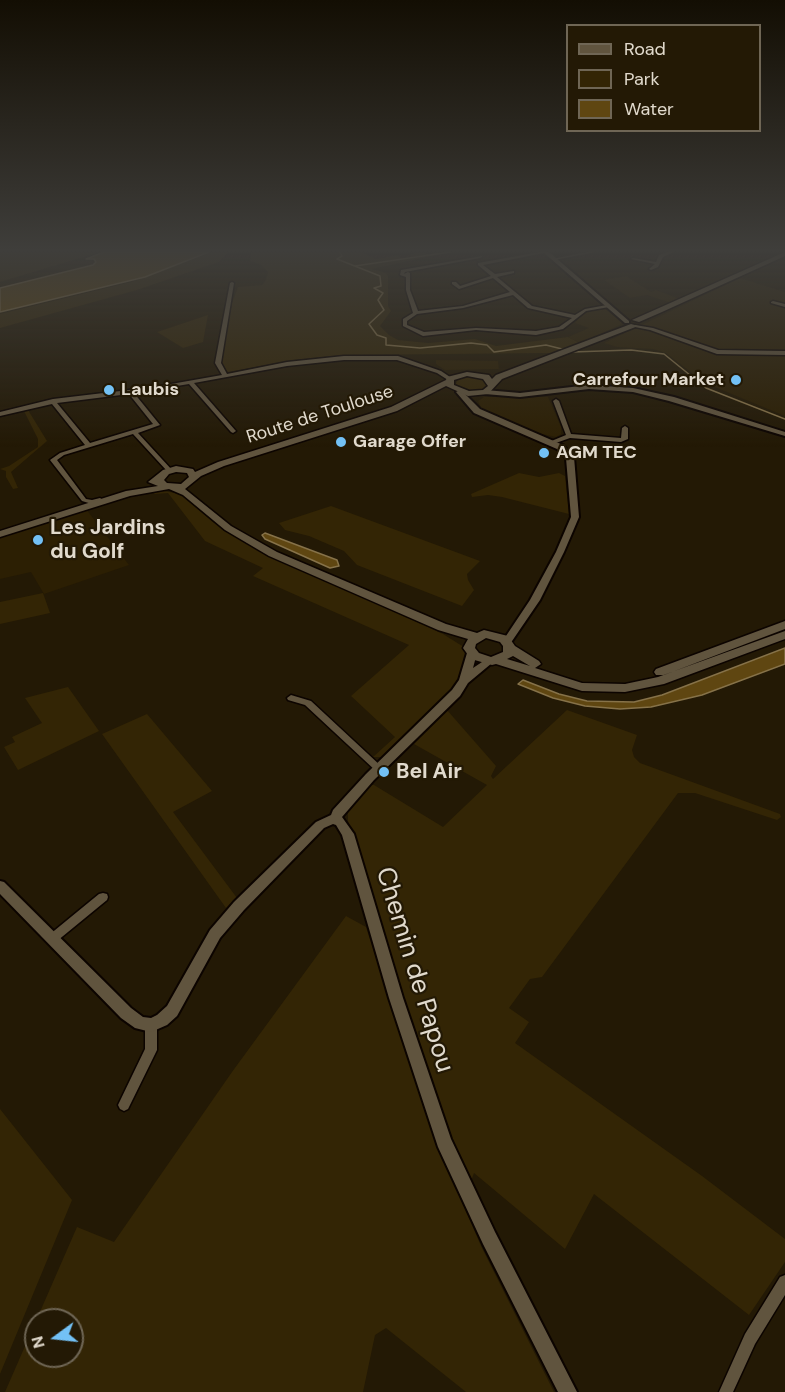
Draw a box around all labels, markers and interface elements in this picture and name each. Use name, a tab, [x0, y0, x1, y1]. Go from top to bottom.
legend	[566, 24, 761, 132]
text: Road	[624, 37, 666, 61]
text: Park	[624, 67, 660, 91]
text: Water	[624, 97, 674, 121]
place label: Carrefour Market	[573, 369, 724, 391]
marker: Carrefour Market	[729, 373, 743, 387]
place label: Laubis	[121, 379, 179, 401]
street label: Route de Toulouse	[244, 381, 396, 449]
marker: Laubis	[102, 383, 116, 397]
place label: Garage Offer	[353, 431, 466, 453]
marker: Garage Offer	[334, 435, 348, 449]
place label: AGM TEC	[556, 442, 637, 464]
marker: AGM TEC	[537, 446, 551, 460]
place label: Les Jardins du Golf	[50, 515, 166, 565]
marker: Les Jardins du Golf	[31, 533, 45, 547]
place label: Bel Air	[396, 759, 462, 785]
marker: Bel Air	[377, 765, 391, 779]
street label: Chemin de Papou	[368, 864, 460, 1076]
north arrow	[24, 1308, 84, 1368]
text: N	[26, 1334, 50, 1351]

